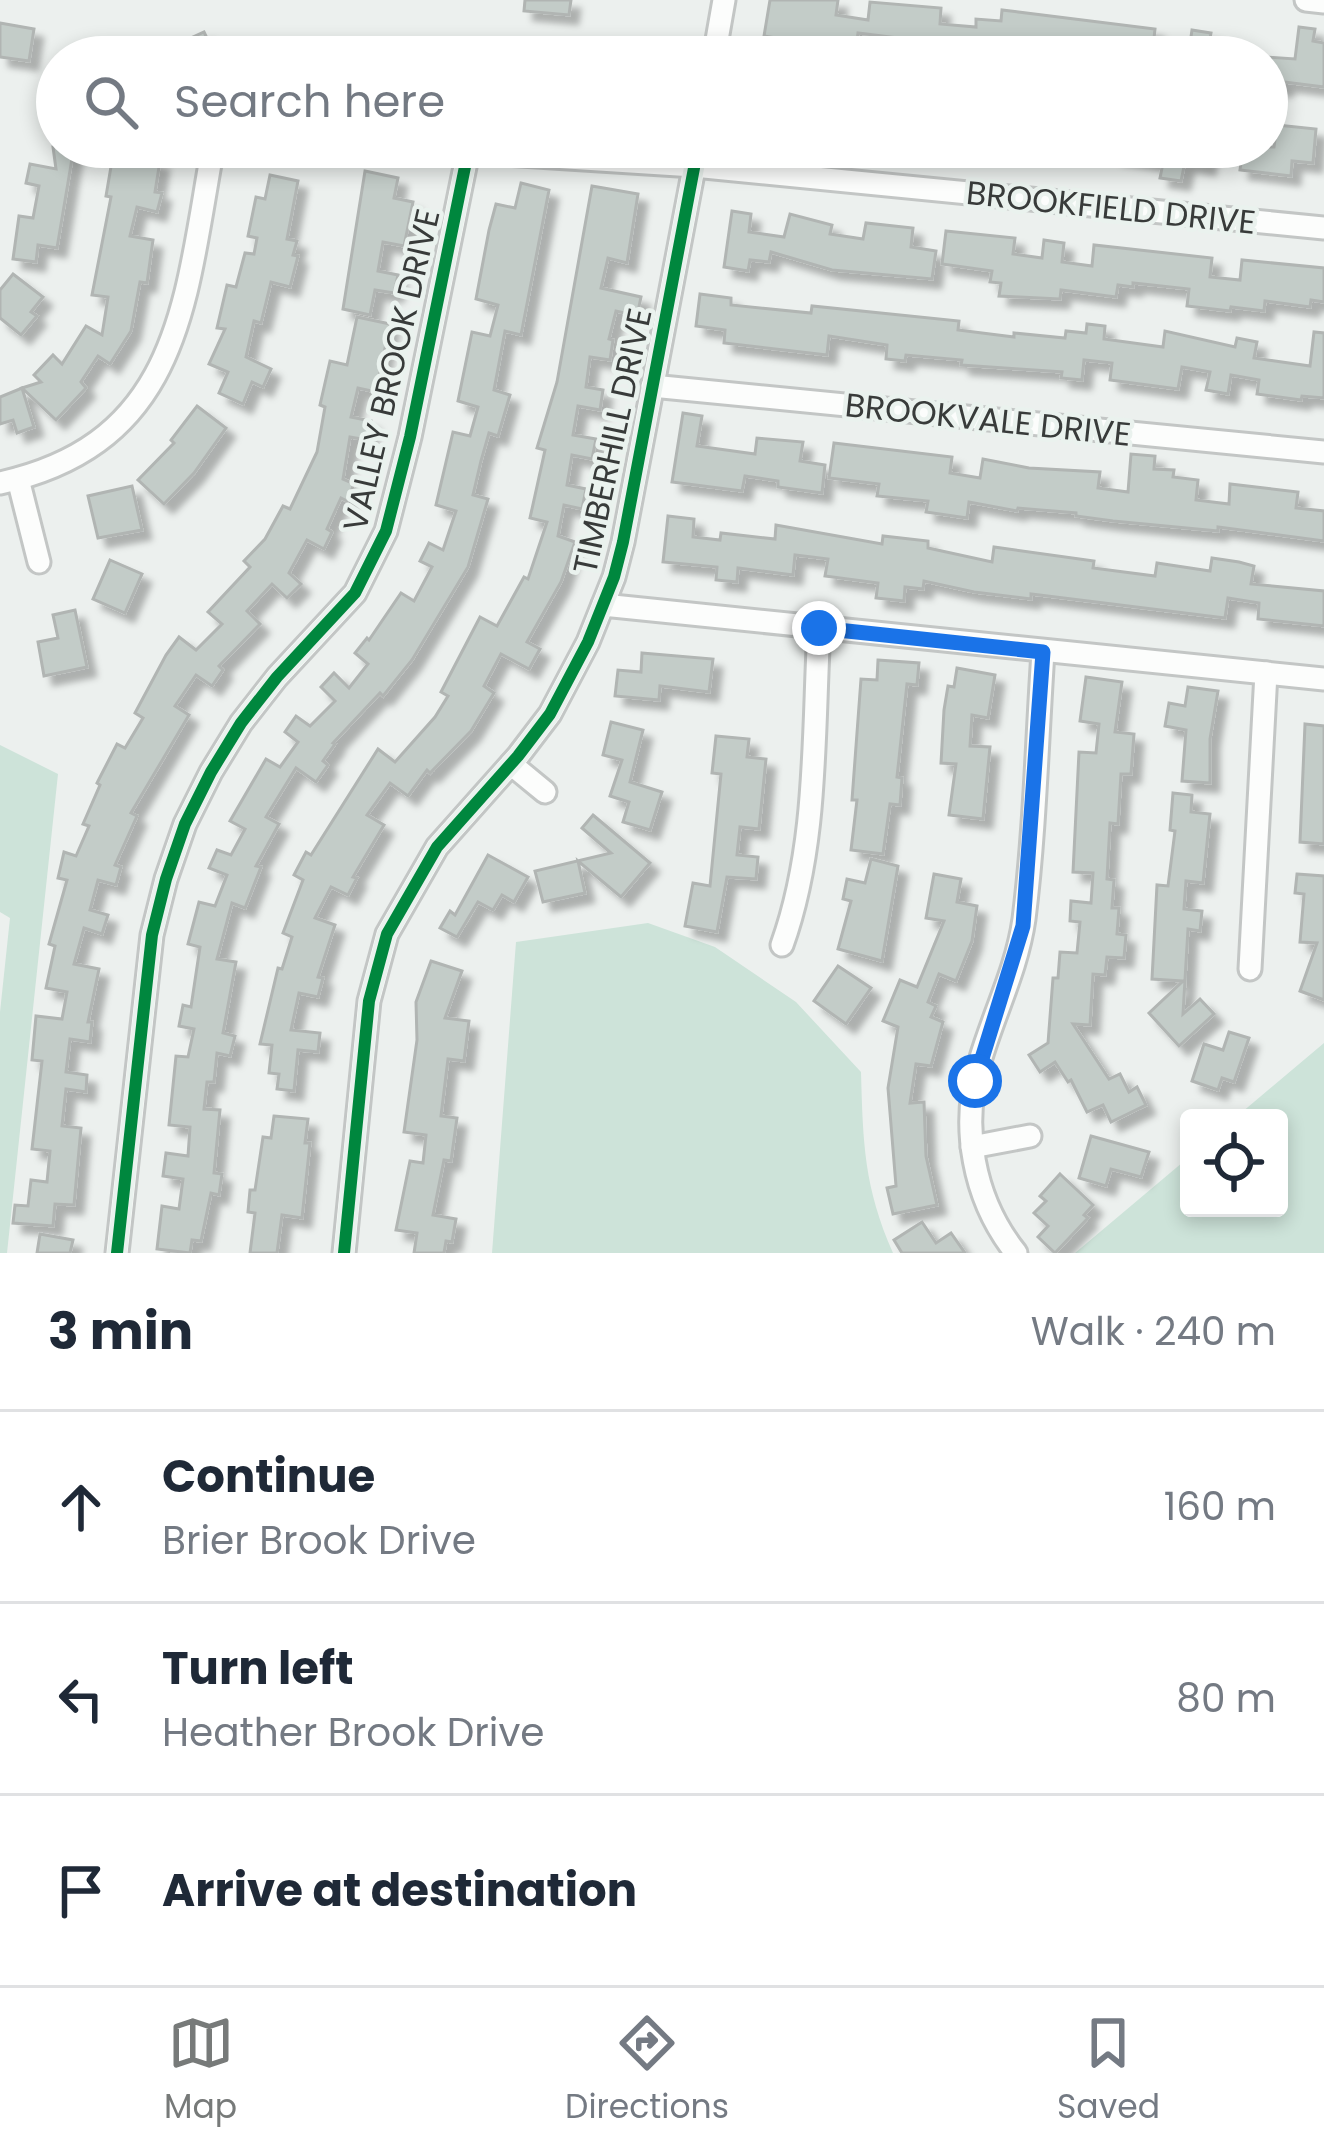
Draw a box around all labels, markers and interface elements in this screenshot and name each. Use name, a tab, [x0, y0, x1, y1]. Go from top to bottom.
search box	[36, 36, 1288, 168]
icon: search	[78, 69, 144, 135]
text: Search here	[174, 70, 445, 133]
street label: BROOKFIELD DRIVE	[964, 169, 1258, 246]
street label: VALLEY BROOK DRIVE	[332, 204, 451, 536]
street label: TIMBERHILL DRIVE	[561, 304, 664, 578]
street label: BROOKVALE DRIVE	[843, 381, 1133, 458]
route end	[792, 601, 846, 655]
route start	[948, 1054, 1002, 1108]
map controls	[1180, 1109, 1288, 1217]
button: locate	[1180, 1109, 1288, 1217]
text: 3 min	[48, 1295, 193, 1367]
text: Walk · 240 m	[1031, 1304, 1276, 1359]
text: Continue	[162, 1445, 375, 1508]
icon: ahead	[48, 1474, 114, 1540]
text: 160 m	[1164, 1479, 1276, 1534]
text: Brier Brook Drive	[162, 1513, 476, 1568]
text: Turn left	[162, 1637, 354, 1700]
icon: left	[48, 1666, 114, 1732]
text: 80 m	[1176, 1671, 1276, 1726]
text: Heather Brook Drive	[162, 1705, 544, 1760]
icon: arrive	[48, 1858, 114, 1924]
text: Arrive at destination	[162, 1859, 637, 1922]
tab: Map	[164, 2010, 237, 2132]
tab: Directions	[565, 2010, 729, 2132]
tab: Saved	[1057, 2010, 1160, 2132]

